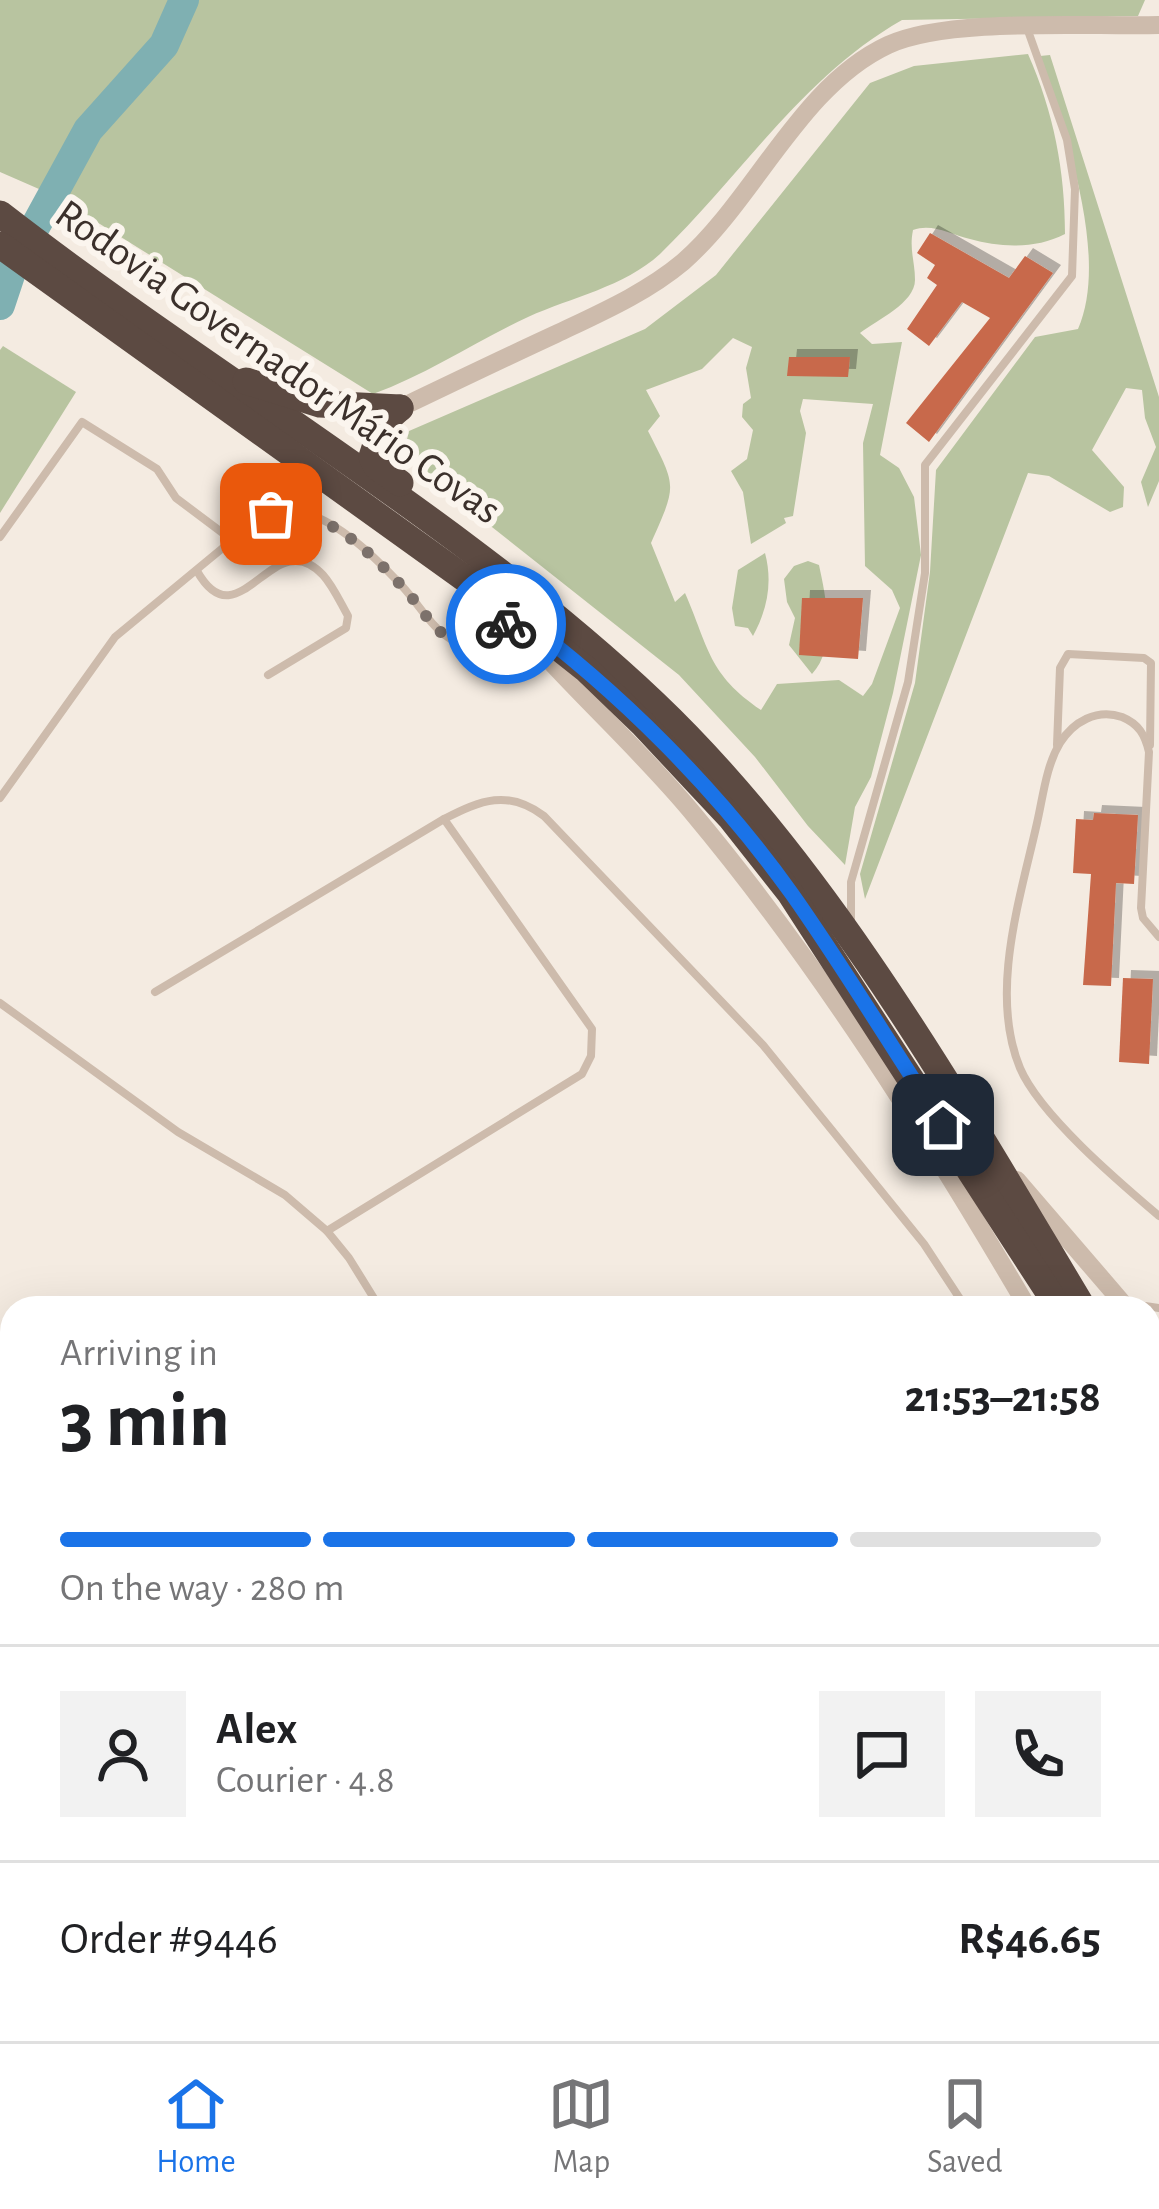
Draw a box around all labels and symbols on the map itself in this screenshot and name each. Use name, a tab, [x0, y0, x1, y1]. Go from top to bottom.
street label: Rodovia Governador Mário Covas	[48, 192, 508, 532]
pin	[220, 463, 322, 565]
courier	[446, 564, 566, 684]
pin	[892, 1074, 994, 1176]

